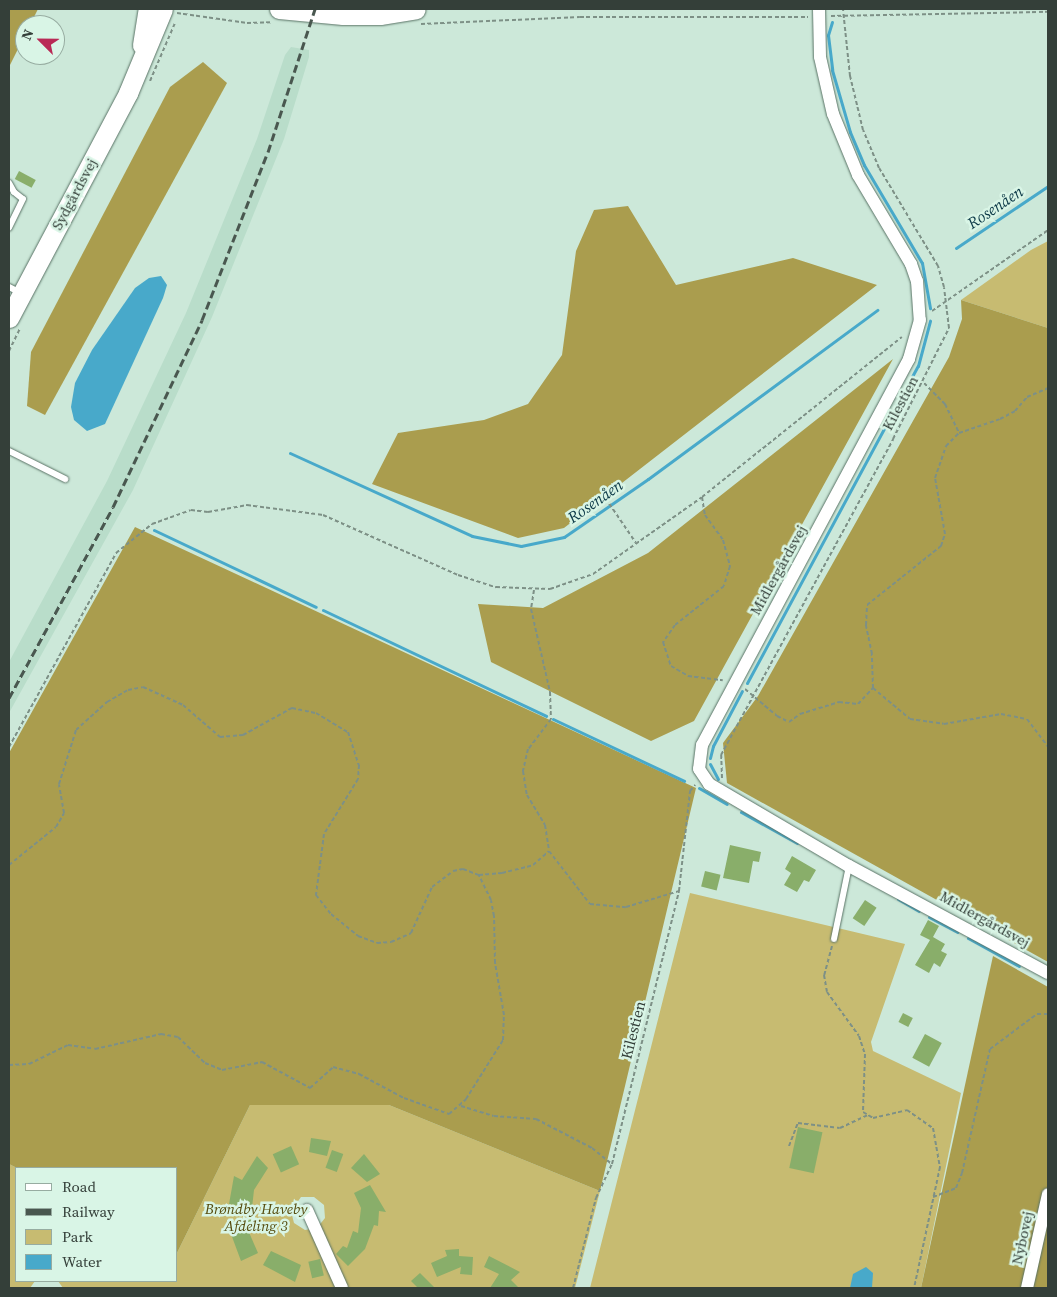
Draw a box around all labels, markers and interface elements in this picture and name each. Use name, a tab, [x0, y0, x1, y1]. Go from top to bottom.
north arrow	[15, 15, 65, 65]
text: N	[16, 26, 38, 43]
street label: Sydgårdsvej	[48, 155, 100, 233]
water label: Rosenåen	[963, 181, 1027, 233]
street label: Kilestien	[878, 373, 922, 433]
water label: Rosenåen	[564, 475, 626, 527]
street label: Midlergårdsvej	[746, 522, 810, 618]
street label: Midlergårdsvej	[937, 887, 1033, 951]
street label: Kilestien	[617, 999, 649, 1061]
legend	[15, 1167, 178, 1282]
text: Road	[62, 1176, 96, 1197]
park label: Brøndby Haveby Afdeling 3	[205, 1199, 307, 1234]
text: Railway	[62, 1201, 115, 1222]
street label: Nybovej	[1008, 1210, 1036, 1266]
text: Park	[62, 1226, 93, 1247]
text: Water	[62, 1251, 102, 1272]

